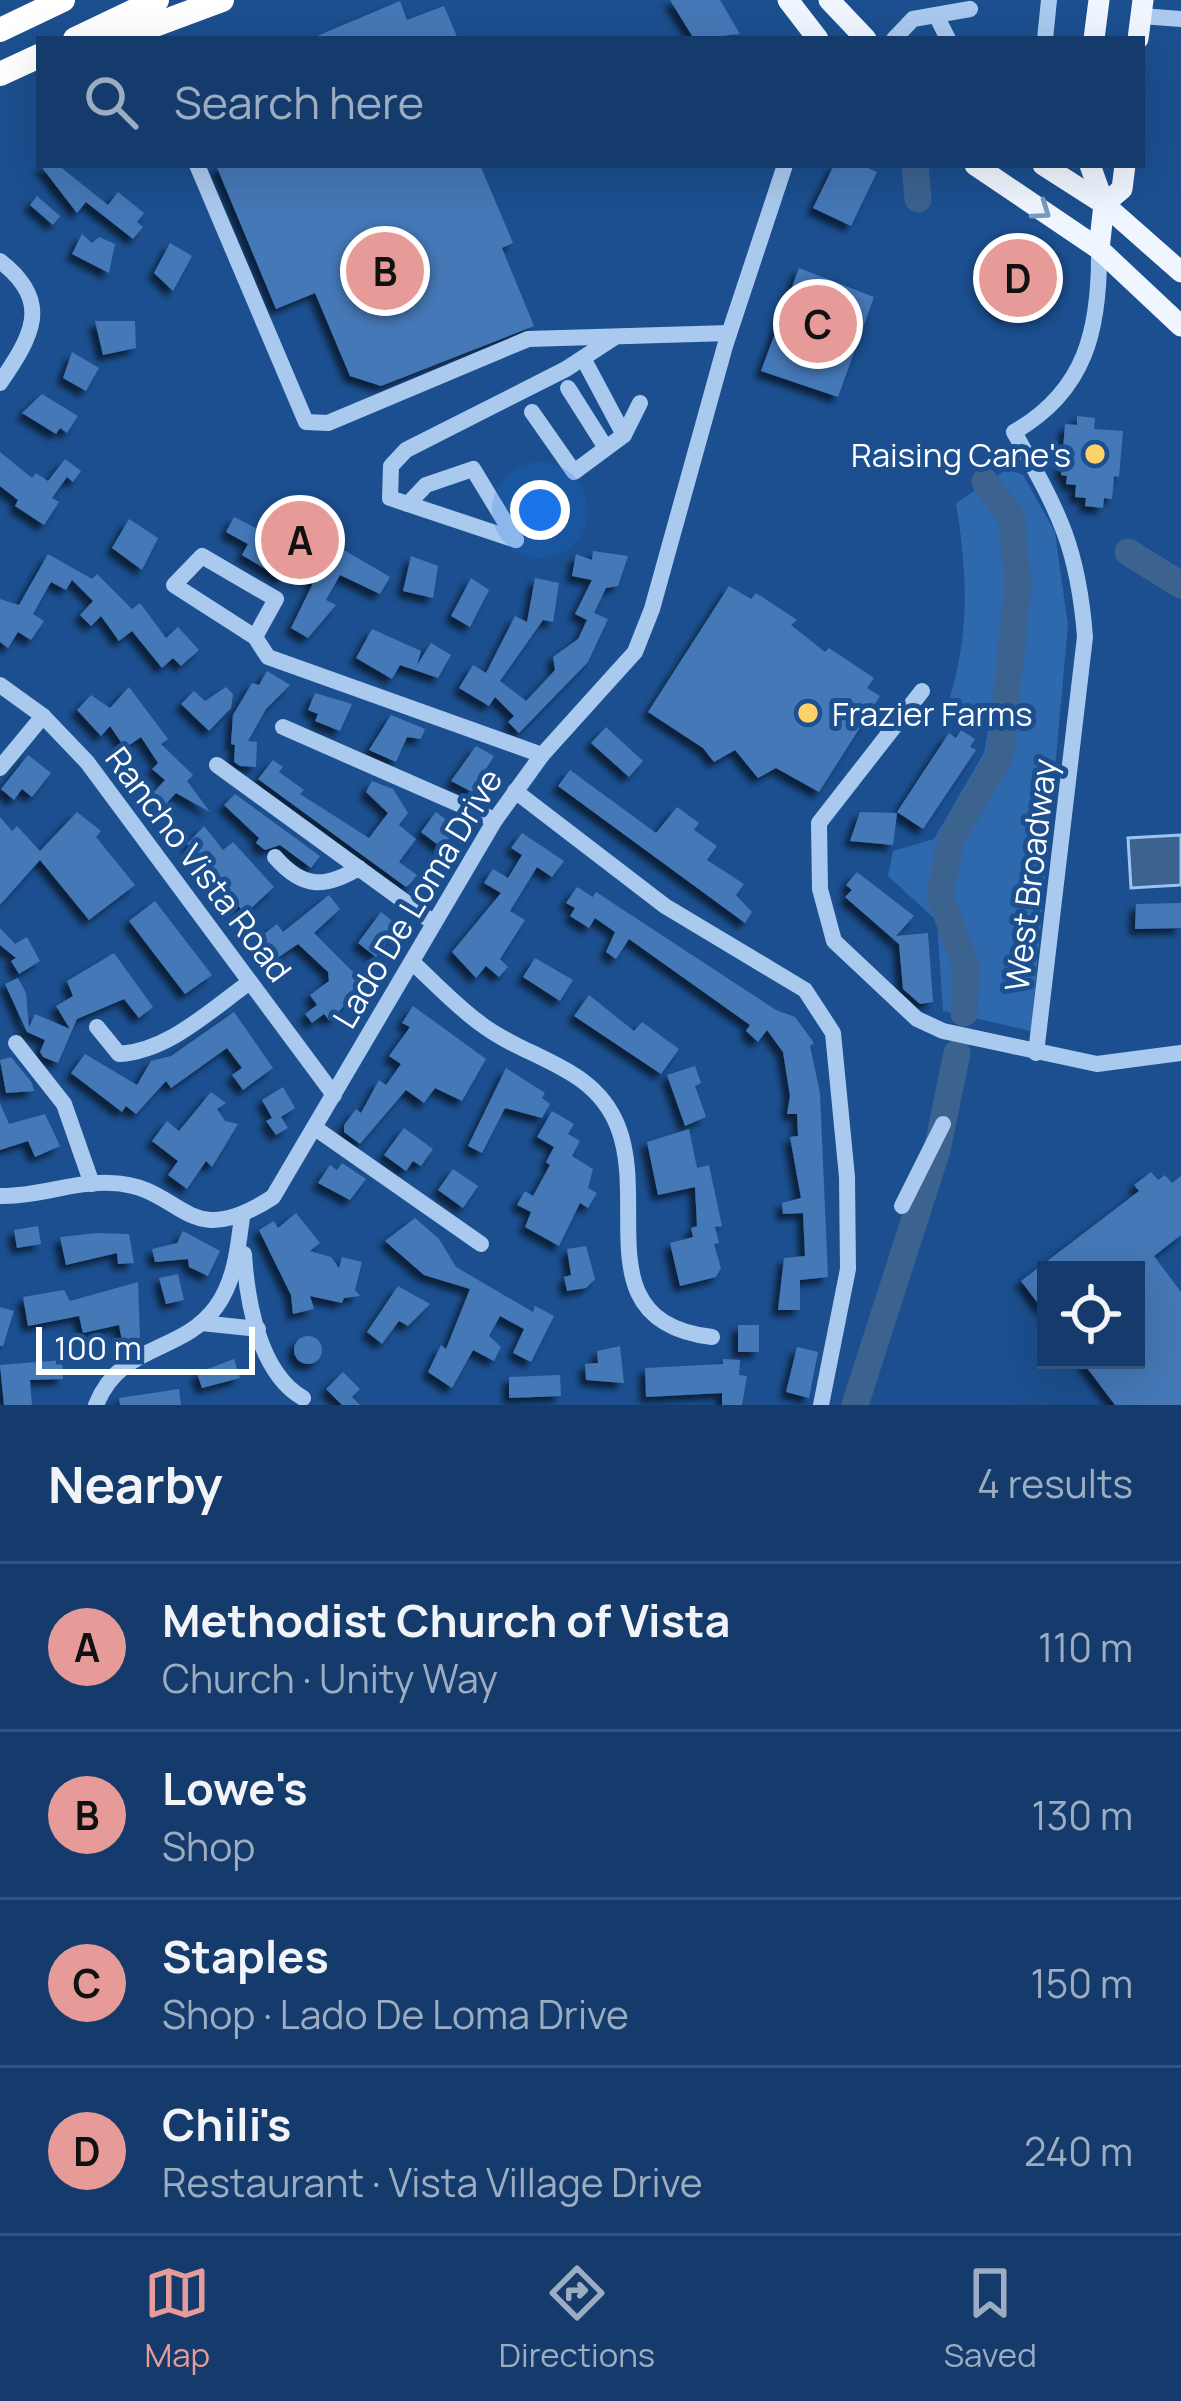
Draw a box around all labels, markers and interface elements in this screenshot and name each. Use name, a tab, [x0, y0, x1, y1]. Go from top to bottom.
search box	[36, 36, 1145, 168]
icon: search	[78, 69, 144, 135]
text: Search here	[174, 71, 424, 133]
one-way arrow	[1029, 197, 1051, 219]
pin: B	[346, 226, 424, 316]
pin: D	[979, 233, 1057, 323]
pin: C	[779, 279, 857, 369]
place label: Raising Cane's	[851, 432, 1071, 477]
marker: Raising Cane's	[1082, 441, 1108, 467]
your location	[510, 480, 570, 540]
pin: A	[261, 495, 339, 585]
place label: Frazier Farms	[832, 691, 1033, 736]
marker: Frazier Farms	[795, 700, 821, 726]
street label: Rancho Vista Road	[96, 737, 302, 991]
street label: West Broadway	[993, 756, 1067, 994]
street label: Lado De Loma Drive	[322, 760, 512, 1036]
map controls	[1037, 1261, 1145, 1369]
button: locate	[1037, 1261, 1145, 1369]
scale bar	[36, 1321, 255, 1374]
text: 100 m	[54, 1325, 142, 1370]
text: Nearby	[48, 1449, 223, 1518]
text: 4 results	[977, 1456, 1133, 1510]
text: Methodist Church of Vista	[162, 1589, 730, 1651]
text: A	[74, 1620, 100, 1674]
text: 110 m	[1038, 1620, 1133, 1674]
text: Church · Unity Way	[162, 1651, 498, 1705]
text: Lowe's	[162, 1757, 308, 1819]
text: B	[75, 1788, 99, 1842]
text: 130 m	[1032, 1788, 1133, 1842]
text: Shop	[162, 1819, 255, 1873]
text: Staples	[162, 1925, 329, 1987]
text: C	[73, 1956, 101, 2010]
text: 150 m	[1031, 1956, 1133, 2010]
text: Shop · Lado De Loma Drive	[162, 1987, 629, 2041]
text: Chili's	[162, 2093, 291, 2155]
text: D	[73, 2124, 101, 2178]
text: 240 m	[1024, 2124, 1133, 2178]
text: Restaurant · Vista Village Drive	[162, 2155, 703, 2209]
tab: Map	[144, 2260, 210, 2377]
tab: Directions	[499, 2260, 655, 2377]
tab: Saved	[944, 2260, 1037, 2377]

